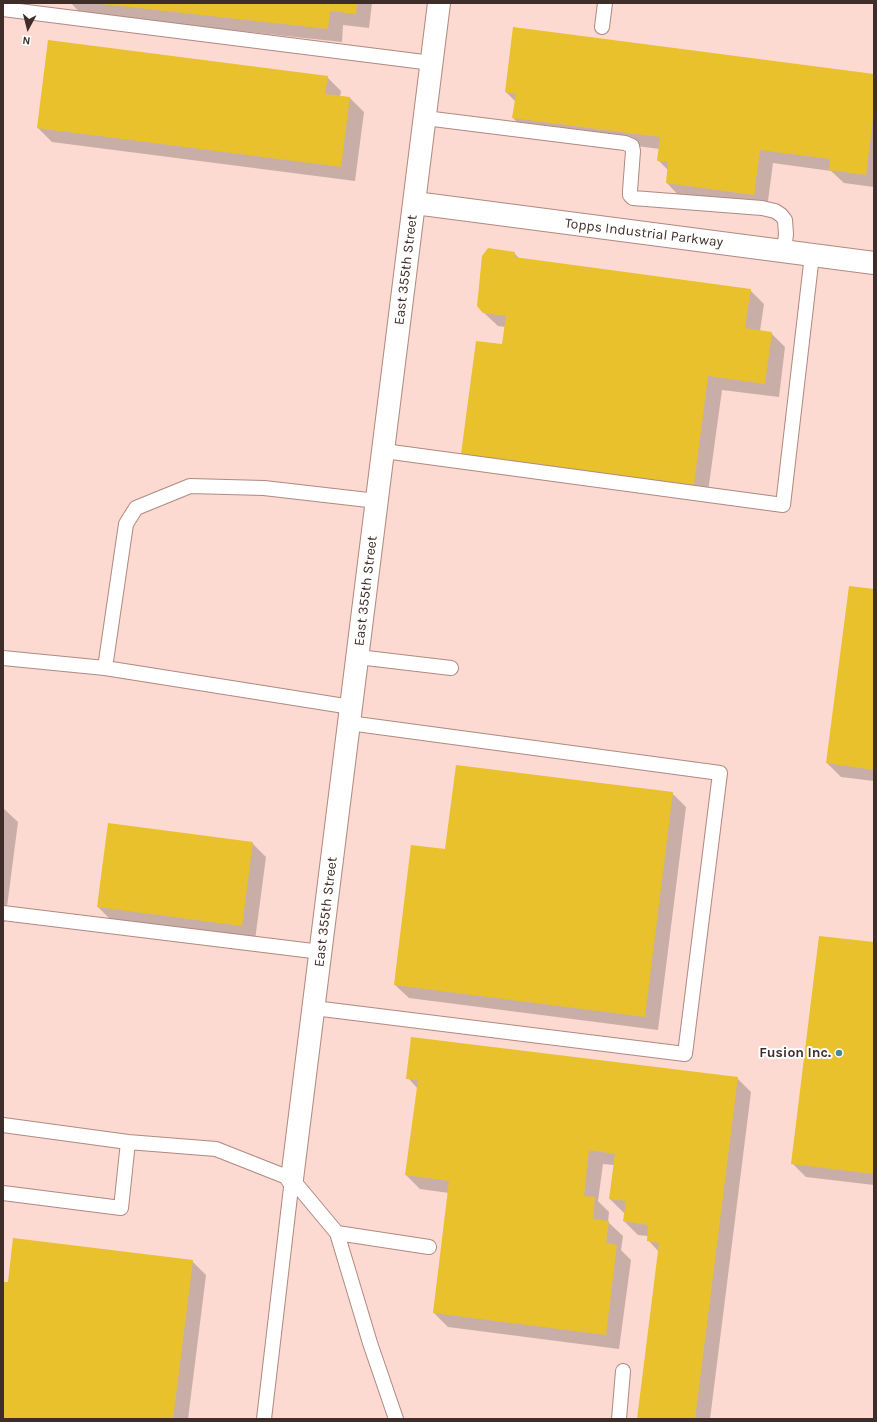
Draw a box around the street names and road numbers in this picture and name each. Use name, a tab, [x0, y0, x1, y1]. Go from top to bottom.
street label: East 355th Street	[391, 214, 421, 326]
street label: Topps Industrial Parkway	[564, 215, 724, 251]
street label: East 355th Street	[351, 535, 381, 647]
street label: East 355th Street	[311, 856, 341, 968]

